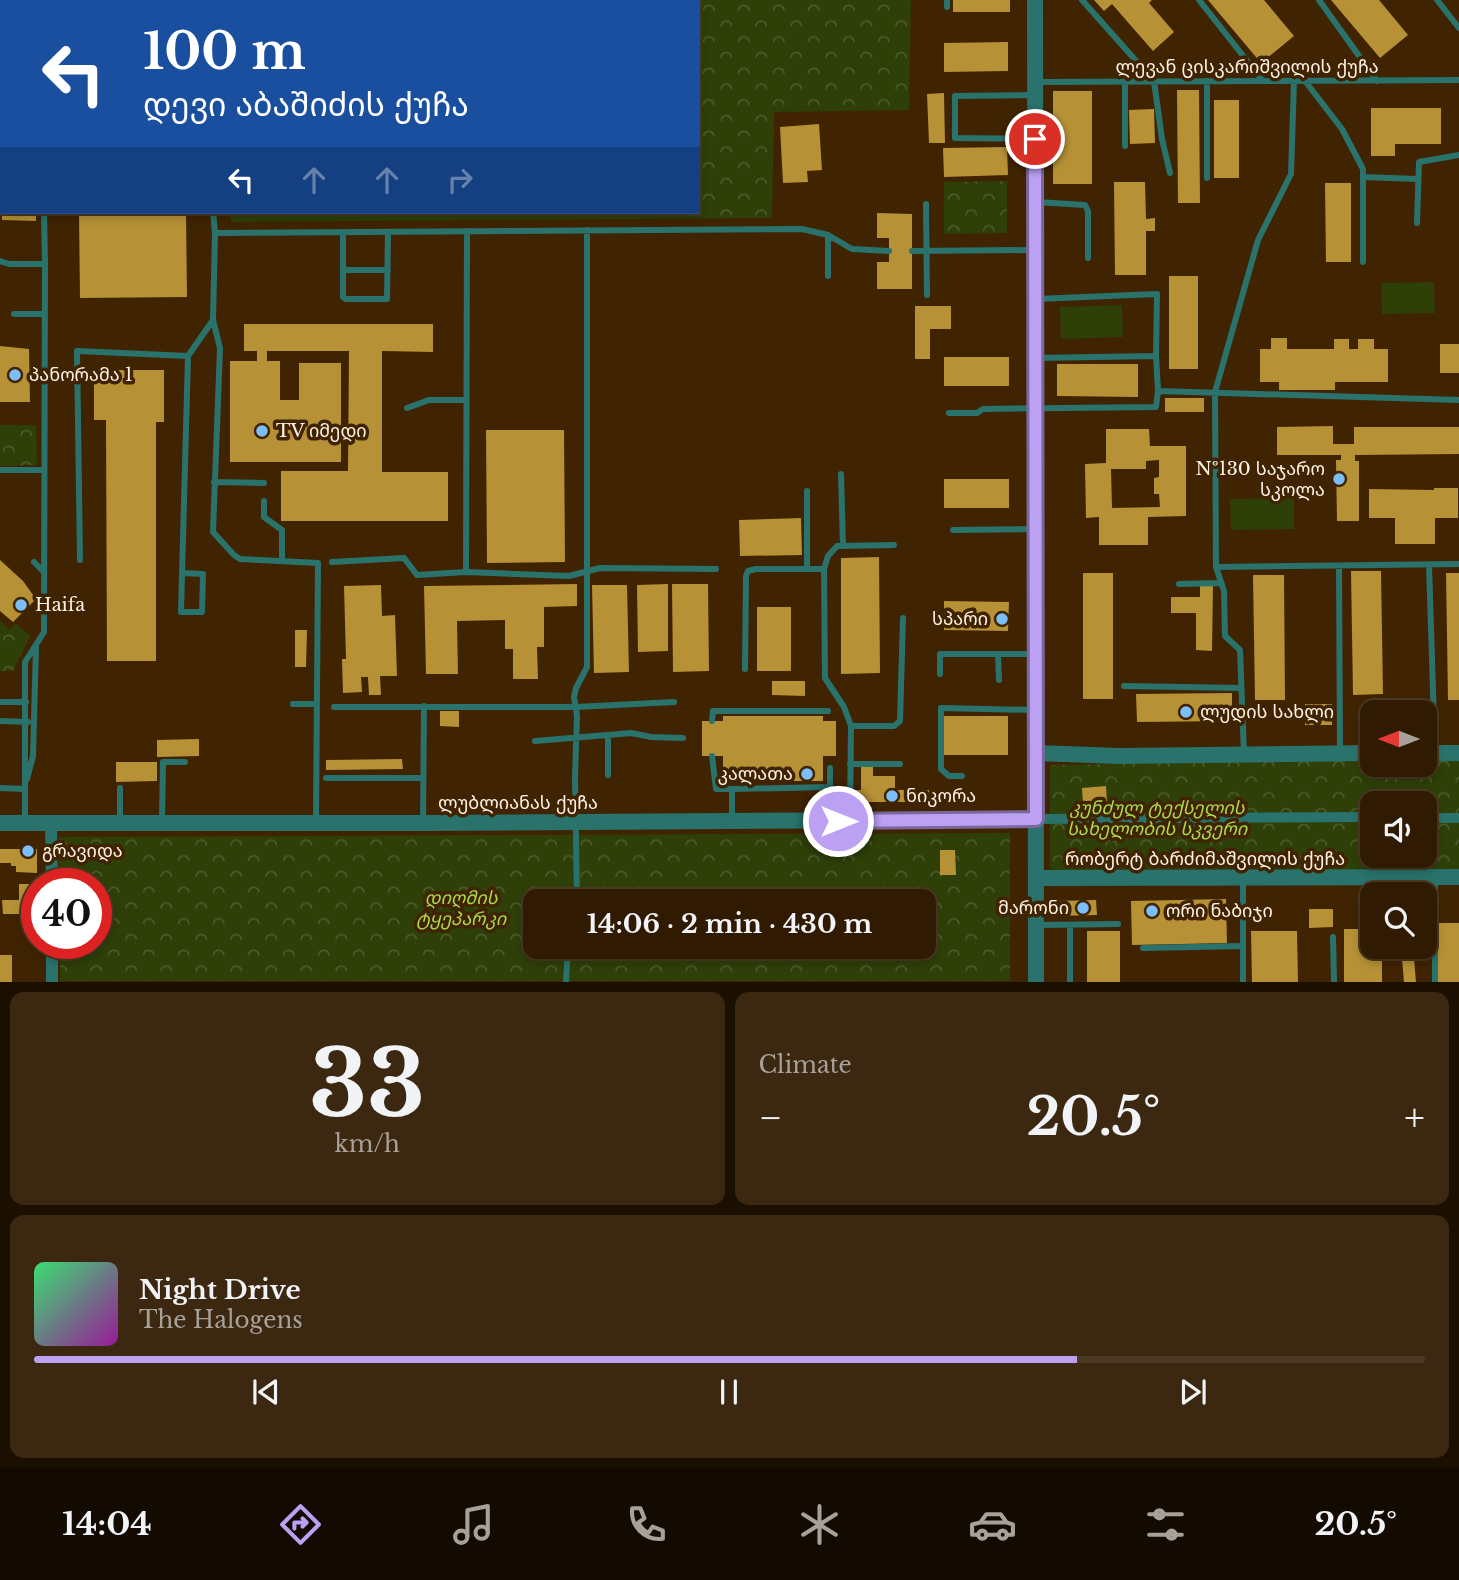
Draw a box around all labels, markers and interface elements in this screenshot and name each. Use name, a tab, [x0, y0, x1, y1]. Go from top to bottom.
text: 100 m	[143, 21, 306, 82]
icon: left	[28, 28, 119, 119]
street label: ლევან ცისკარიშვილის ქუჩა	[1115, 56, 1379, 78]
text: დევი აბაშიძის ქუჩა	[143, 85, 469, 125]
pin	[1005, 109, 1065, 169]
icon: arrive	[1016, 120, 1054, 158]
icon: left	[222, 161, 260, 199]
icon: ahead	[295, 161, 333, 199]
icon: ahead	[368, 161, 406, 199]
icon: right	[441, 161, 479, 199]
place label: პანორამა 1	[29, 364, 133, 386]
marker: პანორამა 1	[7, 367, 23, 383]
place label: TV იმედი	[276, 420, 367, 442]
marker: TV იმედი	[254, 423, 270, 439]
place label: №130 საჯარო სკოლა	[1196, 458, 1325, 501]
marker: №130 საჯარო სკოლა	[1331, 471, 1347, 487]
place label: Haifa	[35, 594, 85, 616]
marker: Haifa	[13, 597, 29, 613]
place label: სპარი	[932, 608, 988, 630]
marker: სპარი	[994, 611, 1010, 627]
north arrow	[1360, 700, 1437, 777]
map controls	[1360, 700, 1437, 959]
place label: ლუდის სახლი	[1200, 701, 1334, 723]
marker: ლუდის სახლი	[1178, 704, 1194, 720]
place label: კალათა	[718, 763, 793, 785]
marker: კალათა	[799, 766, 815, 782]
position arrow	[801, 784, 875, 858]
place label: ნიკორა	[906, 785, 976, 807]
marker: ნიკორა	[884, 788, 900, 804]
button: sound	[1360, 791, 1437, 868]
street label: ლუბლიანას ქუჩა	[438, 792, 598, 814]
park label: კუნძულ ტექსელის სახელობის სკვერი	[1067, 797, 1248, 840]
place label: გრავიდა	[42, 840, 123, 862]
marker: გრავიდა	[20, 843, 36, 859]
street label: რობერტ ბარძიმაშვილის ქუჩა	[1065, 848, 1345, 870]
speed limit sign: 40	[21, 868, 112, 959]
button: search	[1360, 882, 1437, 959]
park label: დიღმის ტყეპარკი	[416, 887, 507, 930]
place label: მარონი	[998, 897, 1069, 919]
marker: მარონი	[1075, 900, 1091, 916]
place label: ორი ნაბიჯი	[1166, 900, 1273, 922]
marker: ორი ნაბიჯი	[1144, 903, 1160, 919]
text: 14:06 · 2 min · 430 m	[587, 908, 872, 940]
text: 33	[309, 1028, 425, 1141]
text: Climate	[759, 1051, 852, 1079]
text: 20.5°	[1026, 1085, 1160, 1149]
text: −	[759, 1094, 783, 1141]
text: +	[1404, 1094, 1425, 1141]
text: km/h	[335, 1130, 400, 1158]
text: Night Drive	[139, 1274, 301, 1306]
text: The Halogens	[139, 1306, 303, 1334]
icon: previous	[247, 1373, 285, 1411]
icon: pause	[710, 1373, 748, 1411]
icon: next	[1174, 1373, 1212, 1411]
icon: directions	[276, 1500, 325, 1549]
icon: music	[449, 1500, 498, 1549]
icon: phone	[622, 1500, 671, 1549]
icon: climate	[795, 1500, 844, 1549]
icon: car	[968, 1500, 1017, 1549]
icon: filters	[1141, 1500, 1190, 1549]
text: 14:04	[62, 1504, 152, 1544]
text: 20.5°	[1315, 1504, 1397, 1544]

